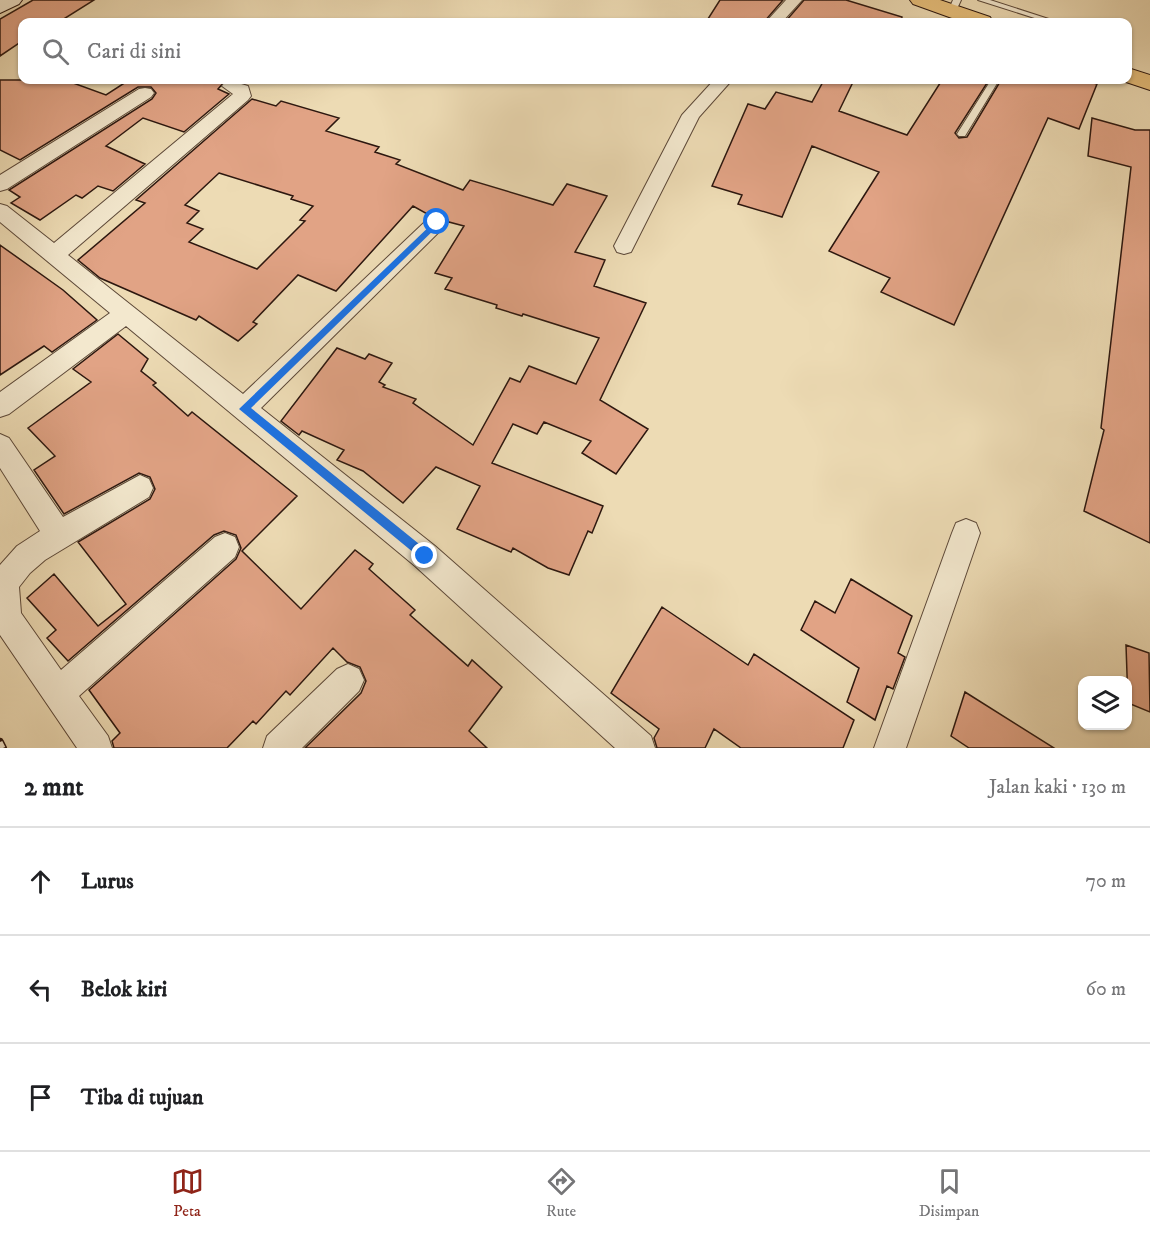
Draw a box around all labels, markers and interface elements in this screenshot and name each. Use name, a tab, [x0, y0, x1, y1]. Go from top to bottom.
search box	[18, 18, 1132, 84]
icon: search	[39, 35, 72, 68]
text: Cari di sini	[87, 38, 181, 65]
route start	[423, 208, 449, 234]
route end	[411, 542, 437, 568]
map controls	[1078, 676, 1132, 730]
button: layers	[1078, 676, 1132, 730]
text: 2 mnt	[24, 771, 84, 804]
text: Jalan kaki · 130 m	[989, 775, 1126, 800]
icon: ahead	[24, 865, 57, 898]
text: Lurus	[81, 868, 134, 895]
text: 70 m	[1085, 869, 1126, 894]
icon: left	[24, 973, 57, 1006]
text: Belok kiri	[81, 976, 167, 1003]
text: 60 m	[1086, 977, 1126, 1002]
icon: arrive	[24, 1081, 57, 1114]
text: Tiba di tujuan	[81, 1084, 203, 1111]
tab: Peta	[171, 1165, 204, 1221]
tab: Rute	[545, 1165, 578, 1221]
tab: Disimpan	[919, 1165, 979, 1221]

